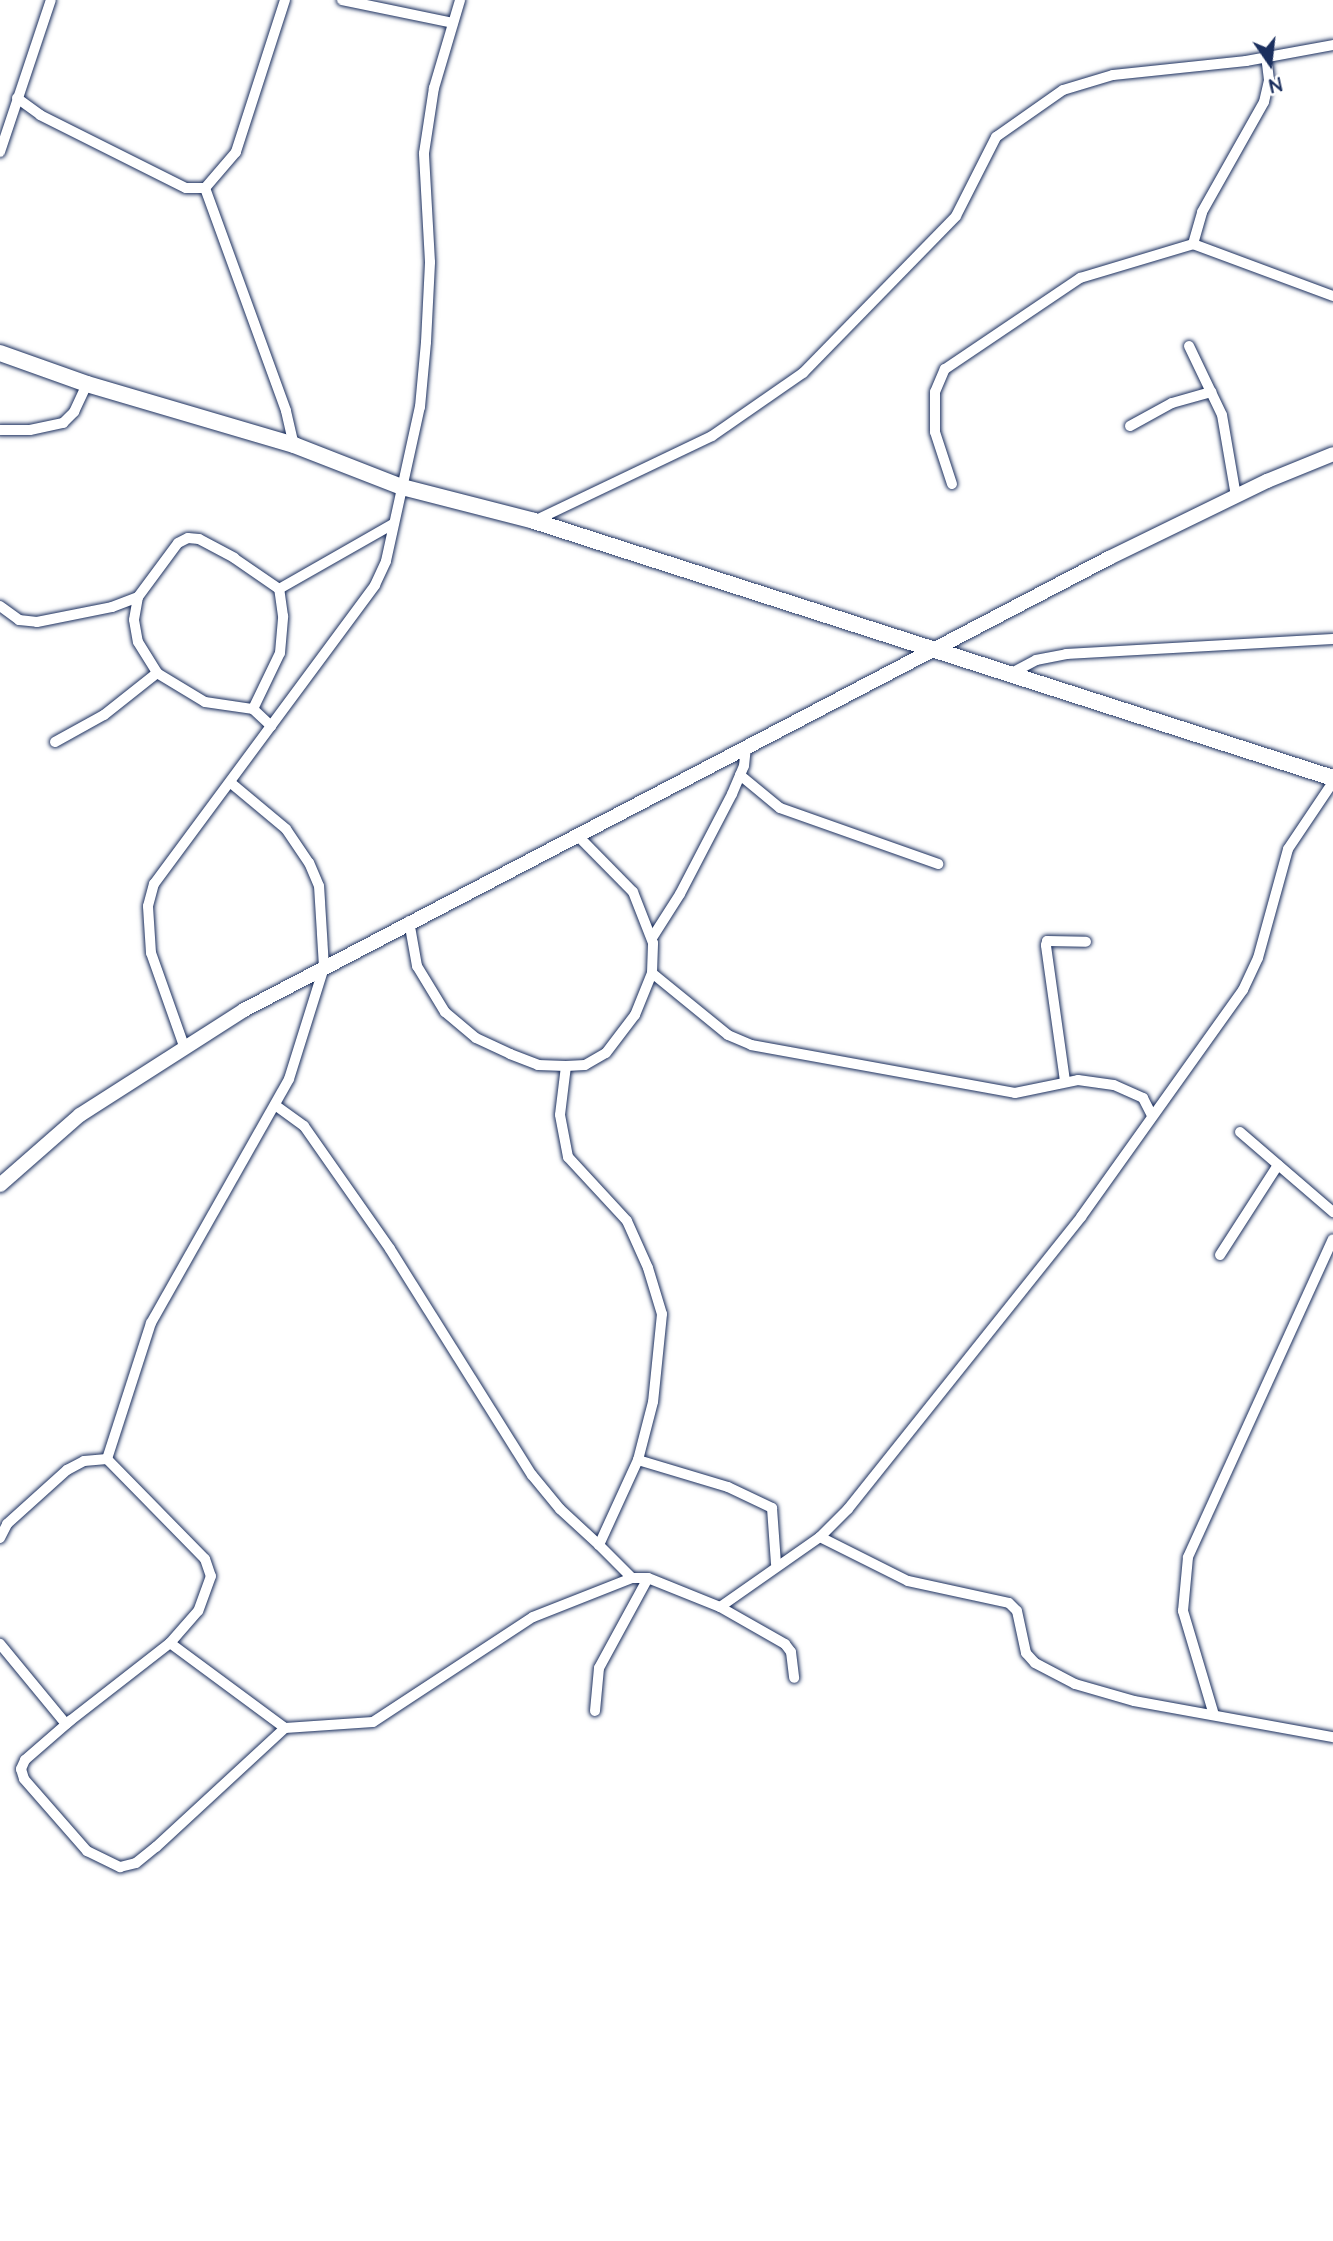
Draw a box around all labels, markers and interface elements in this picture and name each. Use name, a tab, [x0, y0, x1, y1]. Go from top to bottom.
north arrow	[1235, 28, 1305, 98]
text: N	[1266, 69, 1284, 98]

